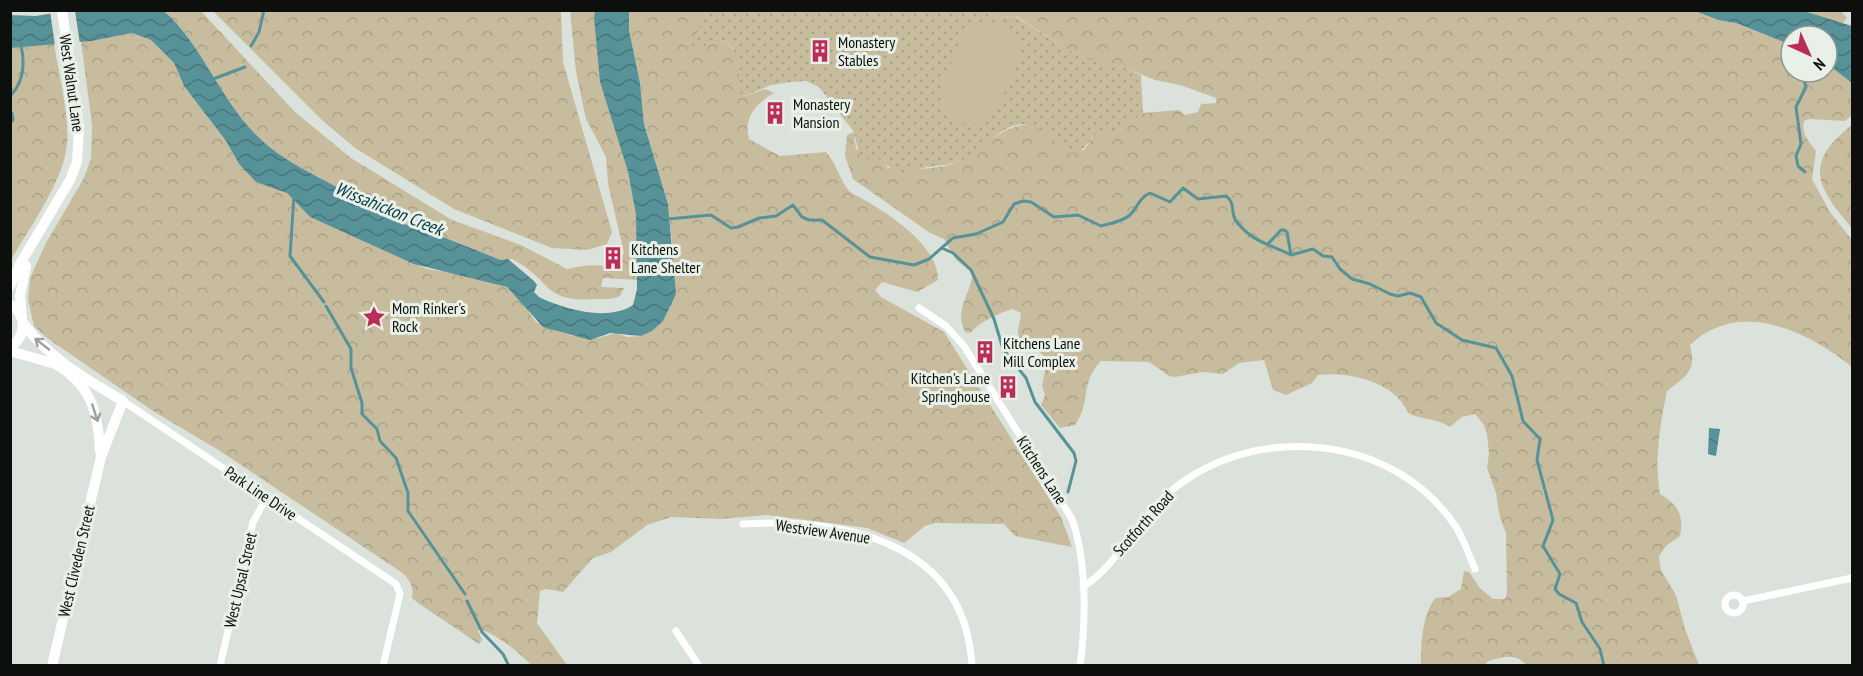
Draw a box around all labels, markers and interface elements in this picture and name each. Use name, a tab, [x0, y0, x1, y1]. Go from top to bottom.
north arrow	[1779, 24, 1839, 84]
place label: Monastery Stables	[838, 32, 895, 70]
street label: West Walnut Lane	[55, 33, 89, 133]
building icon: Monastery Stables	[807, 38, 833, 64]
text: N	[1809, 54, 1830, 75]
place label: Monastery Mansion	[793, 94, 850, 132]
building icon: Monastery Mansion	[762, 100, 788, 126]
water label: Wissahickon Creek	[332, 176, 448, 241]
place label: Kitchens Lane Shelter	[631, 239, 701, 277]
building icon: Kitchens Lane Shelter	[600, 245, 626, 271]
place label: Mom Rinker's Rock	[392, 298, 466, 336]
place icon: Mom Rinker's Rock	[361, 304, 387, 330]
place label: Kitchens Lane Mill Complex	[1003, 333, 1080, 371]
one-way arrow	[35, 337, 51, 350]
building icon: Kitchens Lane Mill Complex	[972, 339, 998, 365]
place label: Kitchen's Lane Springhouse	[911, 368, 990, 406]
building icon: Kitchen's Lane Springhouse	[995, 374, 1021, 400]
one-way arrow	[91, 403, 102, 422]
street label: Kitchens Lane	[1013, 432, 1071, 508]
street label: Park Line Drive	[221, 462, 301, 524]
street label: Scotforth Road	[1108, 486, 1178, 560]
street label: West Cliveden Street	[53, 502, 99, 619]
street label: Westview Avenue	[774, 514, 872, 548]
street label: West Upsal Street	[219, 530, 261, 630]

